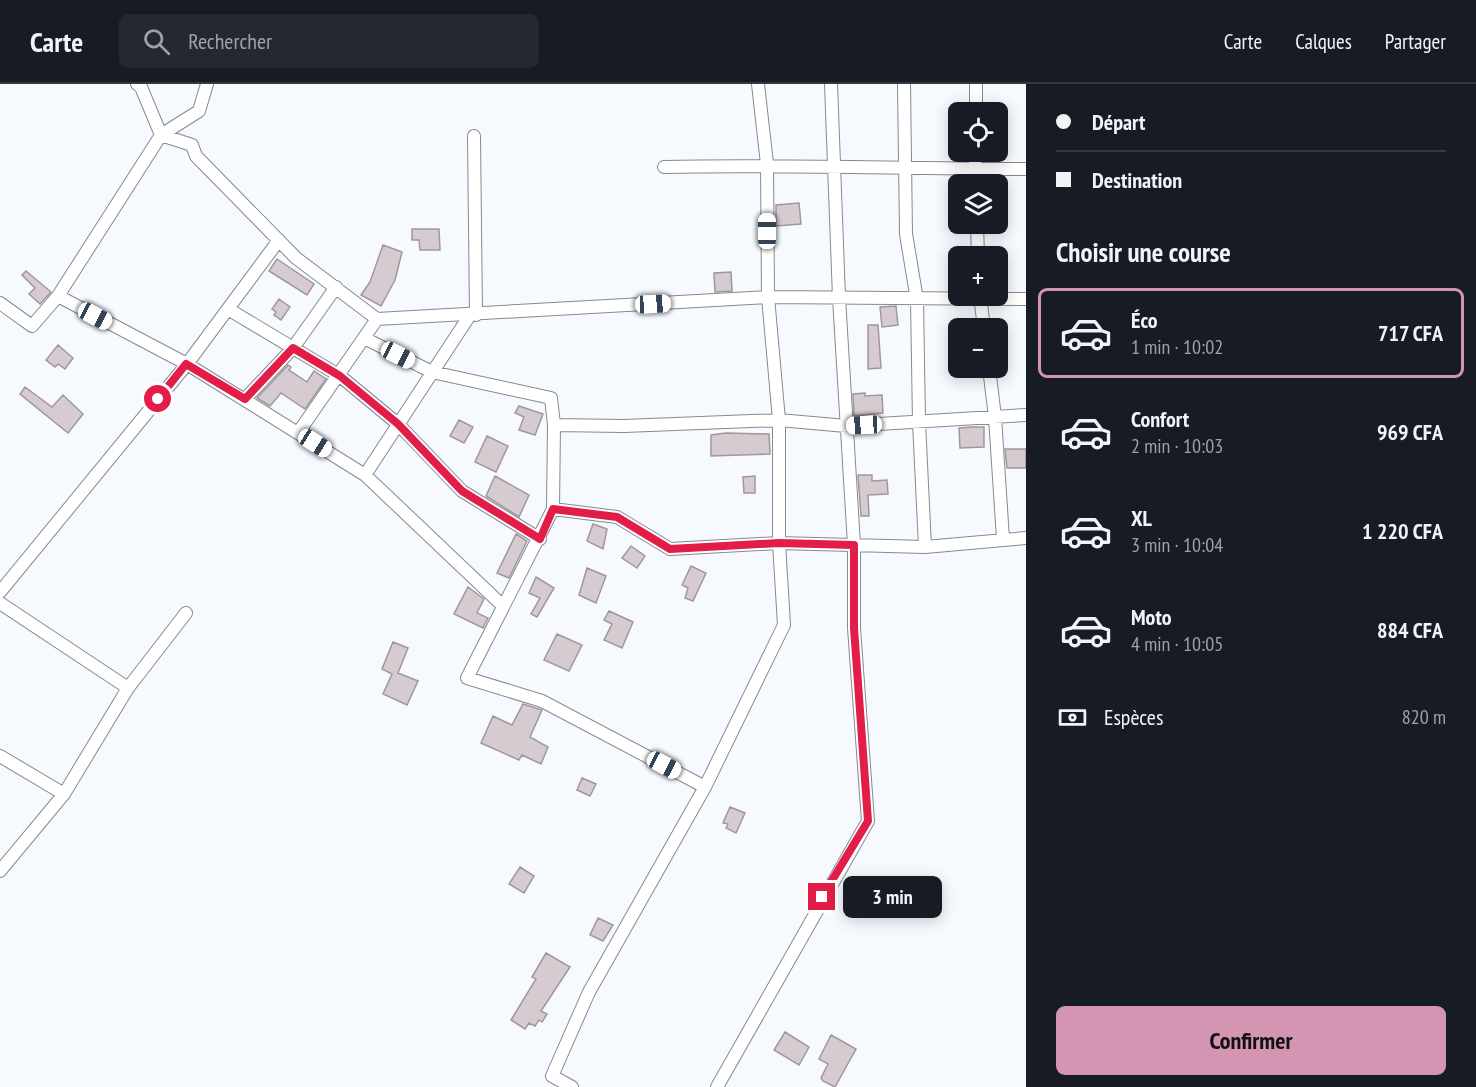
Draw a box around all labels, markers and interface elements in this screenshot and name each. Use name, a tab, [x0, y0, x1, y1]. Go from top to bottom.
search box	[119, 14, 539, 68]
text: Carte	[30, 23, 83, 60]
icon: search	[140, 25, 173, 58]
text: Rechercher	[188, 27, 272, 55]
text: Carte	[1224, 28, 1262, 55]
text: Calques	[1295, 28, 1352, 55]
text: Partager	[1385, 28, 1446, 55]
map controls	[948, 102, 1008, 378]
button: locate	[948, 102, 1008, 162]
text: Départ	[1092, 108, 1146, 136]
text: Destination	[1092, 166, 1182, 194]
button: layers	[948, 174, 1008, 234]
car	[758, 213, 776, 249]
text: Choisir une course	[1056, 235, 1231, 269]
button: +	[948, 246, 1008, 306]
car	[635, 294, 671, 314]
car	[75, 300, 115, 332]
icon: car	[1059, 306, 1113, 360]
text: Éco	[1131, 306, 1158, 334]
button: −	[948, 318, 1008, 378]
text: 717 CFA	[1378, 319, 1443, 347]
text: 1 min · 10:02	[1131, 334, 1223, 360]
car	[378, 339, 418, 371]
route start	[144, 385, 171, 412]
icon: car	[1059, 405, 1113, 459]
text: Confort	[1131, 405, 1189, 433]
car	[846, 415, 882, 435]
text: 969 CFA	[1377, 418, 1443, 446]
car	[295, 426, 335, 460]
text: 2 min · 10:03	[1131, 433, 1223, 459]
icon: car	[1059, 504, 1113, 558]
text: XL	[1131, 504, 1152, 532]
text: 1 220 CFA	[1362, 517, 1443, 545]
text: 3 min · 10:04	[1131, 532, 1223, 558]
icon: car	[1059, 603, 1113, 657]
text: Moto	[1131, 603, 1172, 631]
text: 884 CFA	[1377, 616, 1443, 644]
text: 4 min · 10:05	[1131, 631, 1223, 657]
icon: cash	[1056, 701, 1089, 734]
text: Espèces	[1104, 703, 1163, 731]
text: 820 m	[1402, 704, 1446, 730]
car	[644, 749, 684, 781]
callout: 3 min	[843, 876, 942, 918]
route end	[808, 883, 835, 910]
text: 3 min	[872, 884, 913, 910]
button: Confirmer	[1056, 1006, 1446, 1075]

